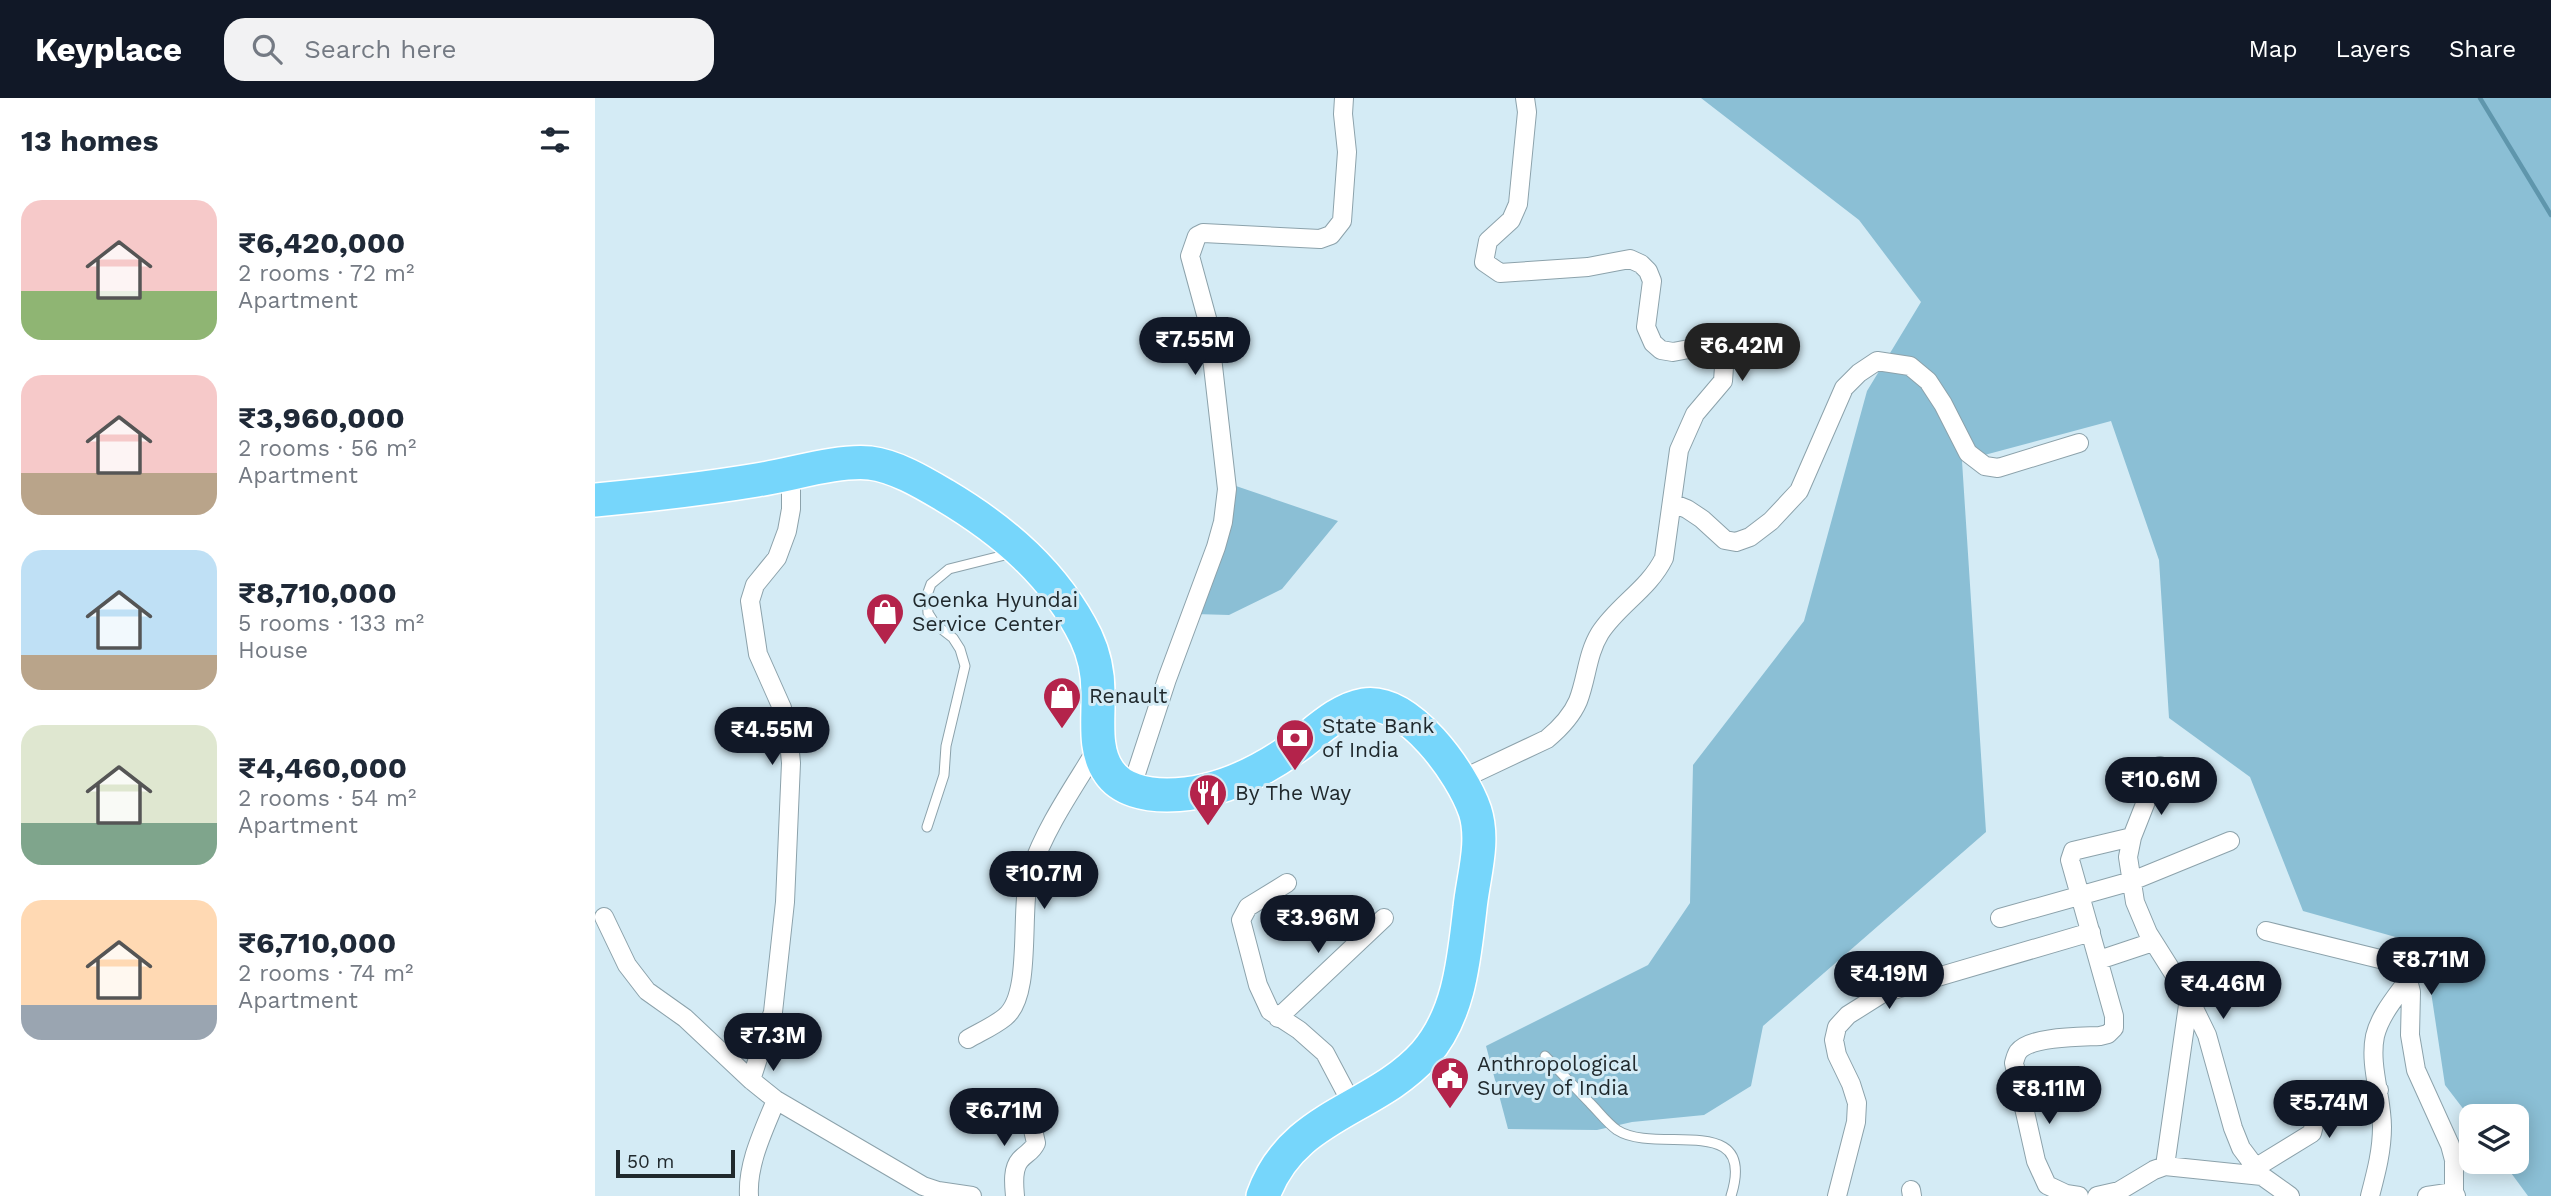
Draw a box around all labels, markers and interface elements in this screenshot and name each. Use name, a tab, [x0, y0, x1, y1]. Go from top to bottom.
search box	[224, 18, 714, 81]
text: Keyplace	[35, 30, 182, 69]
icon: search	[248, 30, 286, 68]
text: Search here	[304, 34, 457, 64]
text: Map	[2249, 35, 2297, 63]
text: Layers	[2335, 35, 2411, 63]
text: Share	[2449, 35, 2516, 63]
icon: filters	[536, 121, 574, 159]
text: 13 homes	[21, 123, 158, 158]
text: ₹6,420,000	[238, 225, 405, 260]
icon: home	[77, 228, 161, 312]
text: 2 rooms · 72 m²	[238, 260, 414, 287]
text: Apartment	[238, 287, 358, 314]
pin: ₹7.55M	[1138, 317, 1252, 377]
pin: ₹6.42M	[1685, 324, 1799, 383]
text: ₹7.55M	[1155, 326, 1235, 353]
text: ₹6.42M	[1700, 332, 1784, 359]
text: ₹3,960,000	[238, 400, 405, 435]
icon: home	[77, 403, 161, 487]
text: 2 rooms · 56 m²	[238, 435, 416, 462]
text: Apartment	[238, 462, 358, 489]
text: ₹8,710,000	[238, 575, 397, 610]
icon: home	[77, 578, 161, 662]
place label: Goenka Hyundai Service Center	[912, 587, 1078, 636]
shop icon: Goenka Hyundai Service Center	[864, 591, 906, 646]
text: 5 rooms · 133 m²	[238, 610, 424, 637]
text: House	[238, 637, 308, 664]
shop icon: Renault	[1041, 675, 1083, 730]
place label: Renault	[1089, 683, 1168, 708]
pin: ₹4.55M	[715, 708, 829, 767]
place label: State Bank of India	[1322, 713, 1434, 762]
text: ₹4.55M	[731, 716, 814, 743]
bank icon: State Bank of India	[1274, 717, 1316, 772]
text: ₹4,460,000	[238, 750, 407, 785]
icon: home	[77, 753, 161, 837]
pin: ₹10.6M	[2104, 758, 2218, 817]
text: ₹10.6M	[2121, 766, 2201, 793]
restaurant icon: By The Way	[1187, 772, 1229, 827]
place label: By The Way	[1235, 780, 1351, 805]
text: 2 rooms · 54 m²	[238, 785, 416, 812]
text: Apartment	[238, 812, 358, 839]
pin: ₹10.7M	[987, 852, 1101, 911]
text: ₹10.7M	[1005, 860, 1083, 887]
pin: ₹3.96M	[1261, 896, 1375, 955]
text: ₹3.96M	[1276, 904, 1360, 931]
text: ₹6,710,000	[238, 925, 396, 960]
icon: home	[77, 928, 161, 1012]
pin: ₹8.71M	[2374, 937, 2488, 997]
text: ₹8.71M	[2392, 946, 2470, 973]
pin: ₹4.19M	[1832, 951, 1946, 1011]
text: 2 rooms · 74 m²	[238, 960, 413, 987]
text: ₹4.19M	[1850, 960, 1928, 987]
pin: ₹4.46M	[2166, 962, 2280, 1021]
text: ₹4.46M	[2180, 970, 2266, 997]
text: Apartment	[238, 987, 358, 1014]
pin: ₹7.3M	[724, 1014, 822, 1073]
text: ₹7.3M	[740, 1022, 806, 1049]
place label: Anthropological Survey of India	[1477, 1051, 1639, 1100]
public building icon: Anthropological Survey of India	[1429, 1055, 1471, 1110]
pin: ₹8.11M	[1992, 1066, 2106, 1126]
text: ₹8.11M	[2012, 1075, 2086, 1102]
pin: ₹5.74M	[2272, 1080, 2386, 1140]
pin: ₹6.71M	[947, 1088, 1061, 1148]
text: ₹5.74M	[2289, 1089, 2369, 1116]
text: ₹6.71M	[966, 1097, 1042, 1124]
map controls	[2459, 1104, 2529, 1174]
button: layers	[2459, 1104, 2529, 1174]
scale bar	[616, 1147, 735, 1179]
text: 50 m	[627, 1150, 674, 1173]

